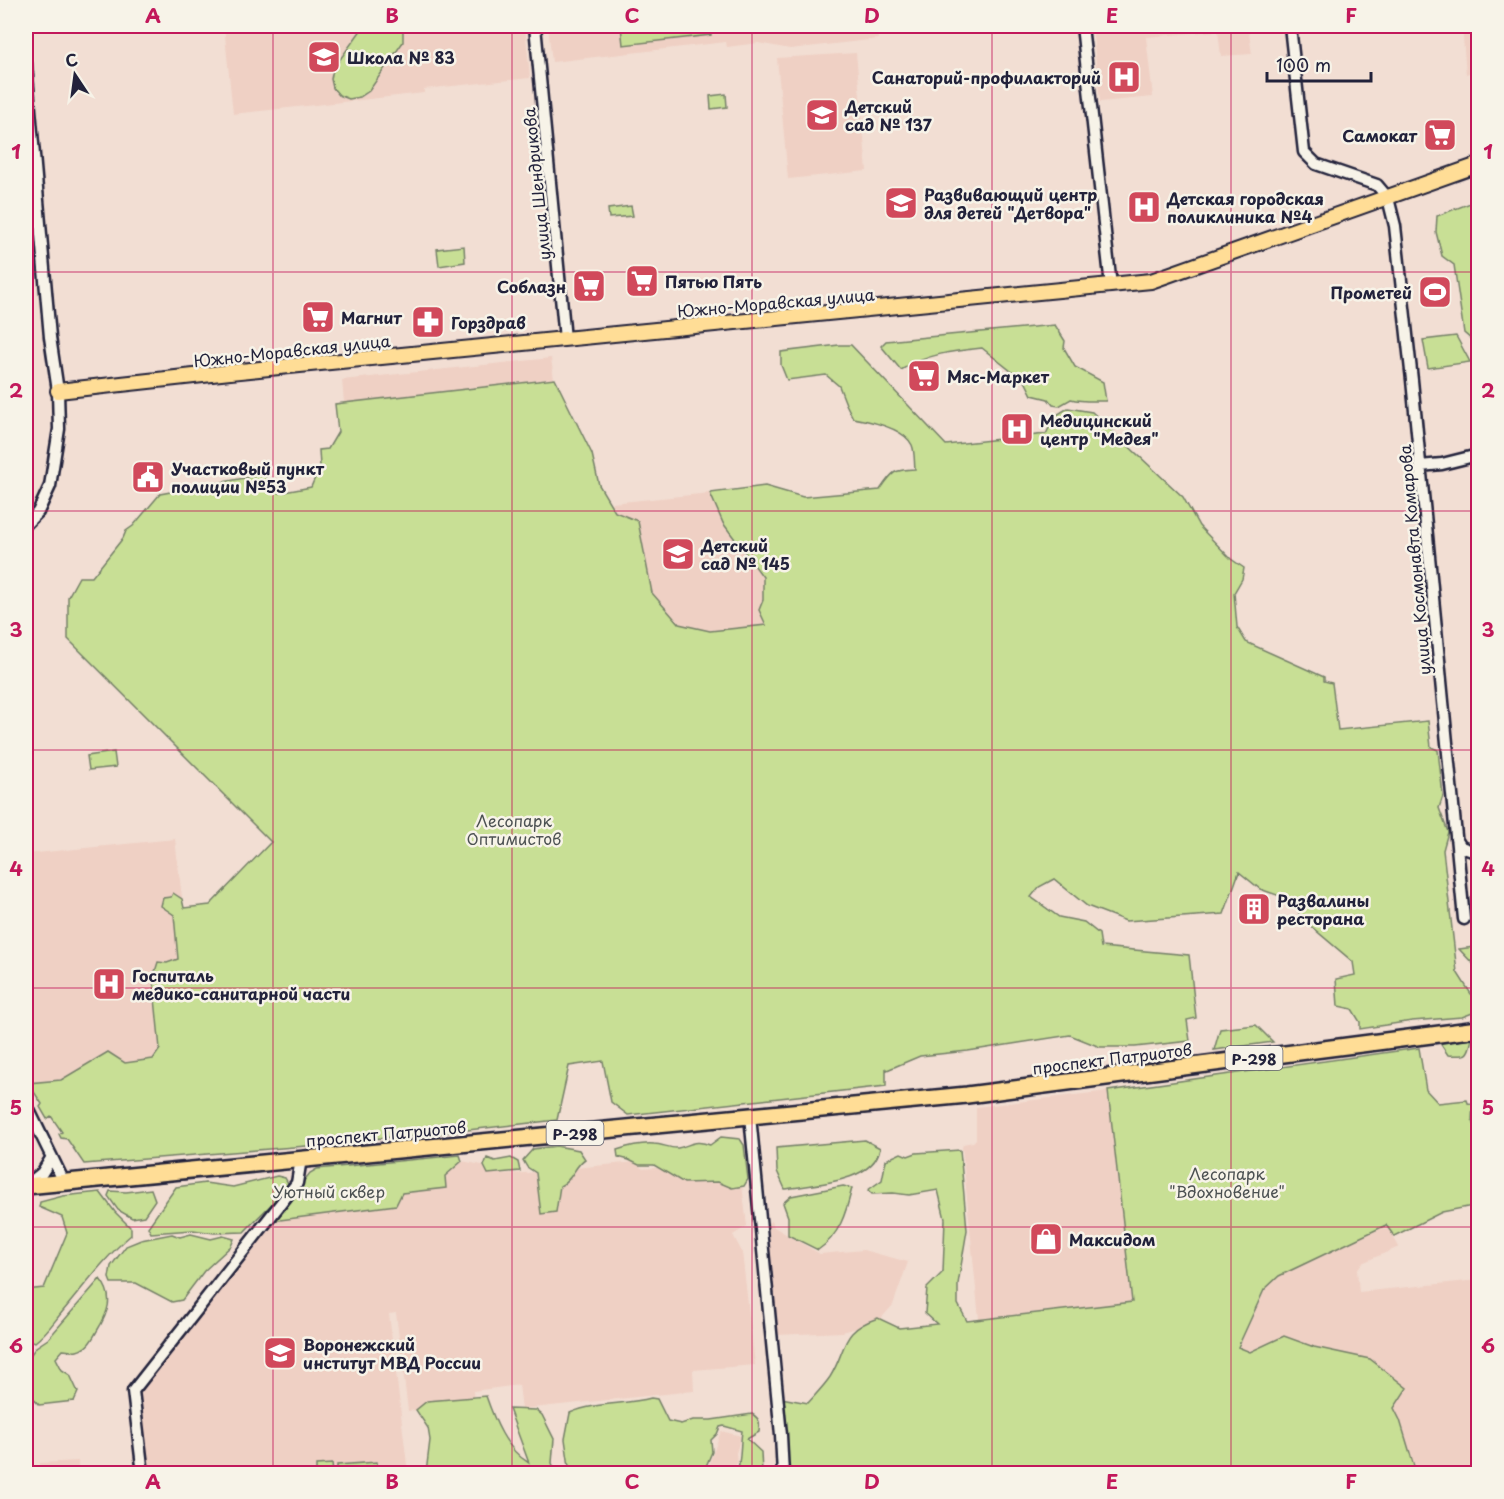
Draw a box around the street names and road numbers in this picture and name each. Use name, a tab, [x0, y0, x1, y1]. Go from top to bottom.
street label: улица Шендрикова	[516, 106, 556, 262]
street label: Южно-Моравская улица	[676, 281, 876, 323]
street label: Южно-Моравская улица	[192, 328, 392, 372]
street label: улица Космонавта Комарова	[1392, 444, 1436, 676]
street label: проспект Патриотов	[1031, 1036, 1193, 1080]
road number: Р-298	[1226, 1046, 1282, 1070]
street label: проспект Патриотов	[305, 1114, 467, 1152]
road number: Р-298	[546, 1121, 604, 1145]

